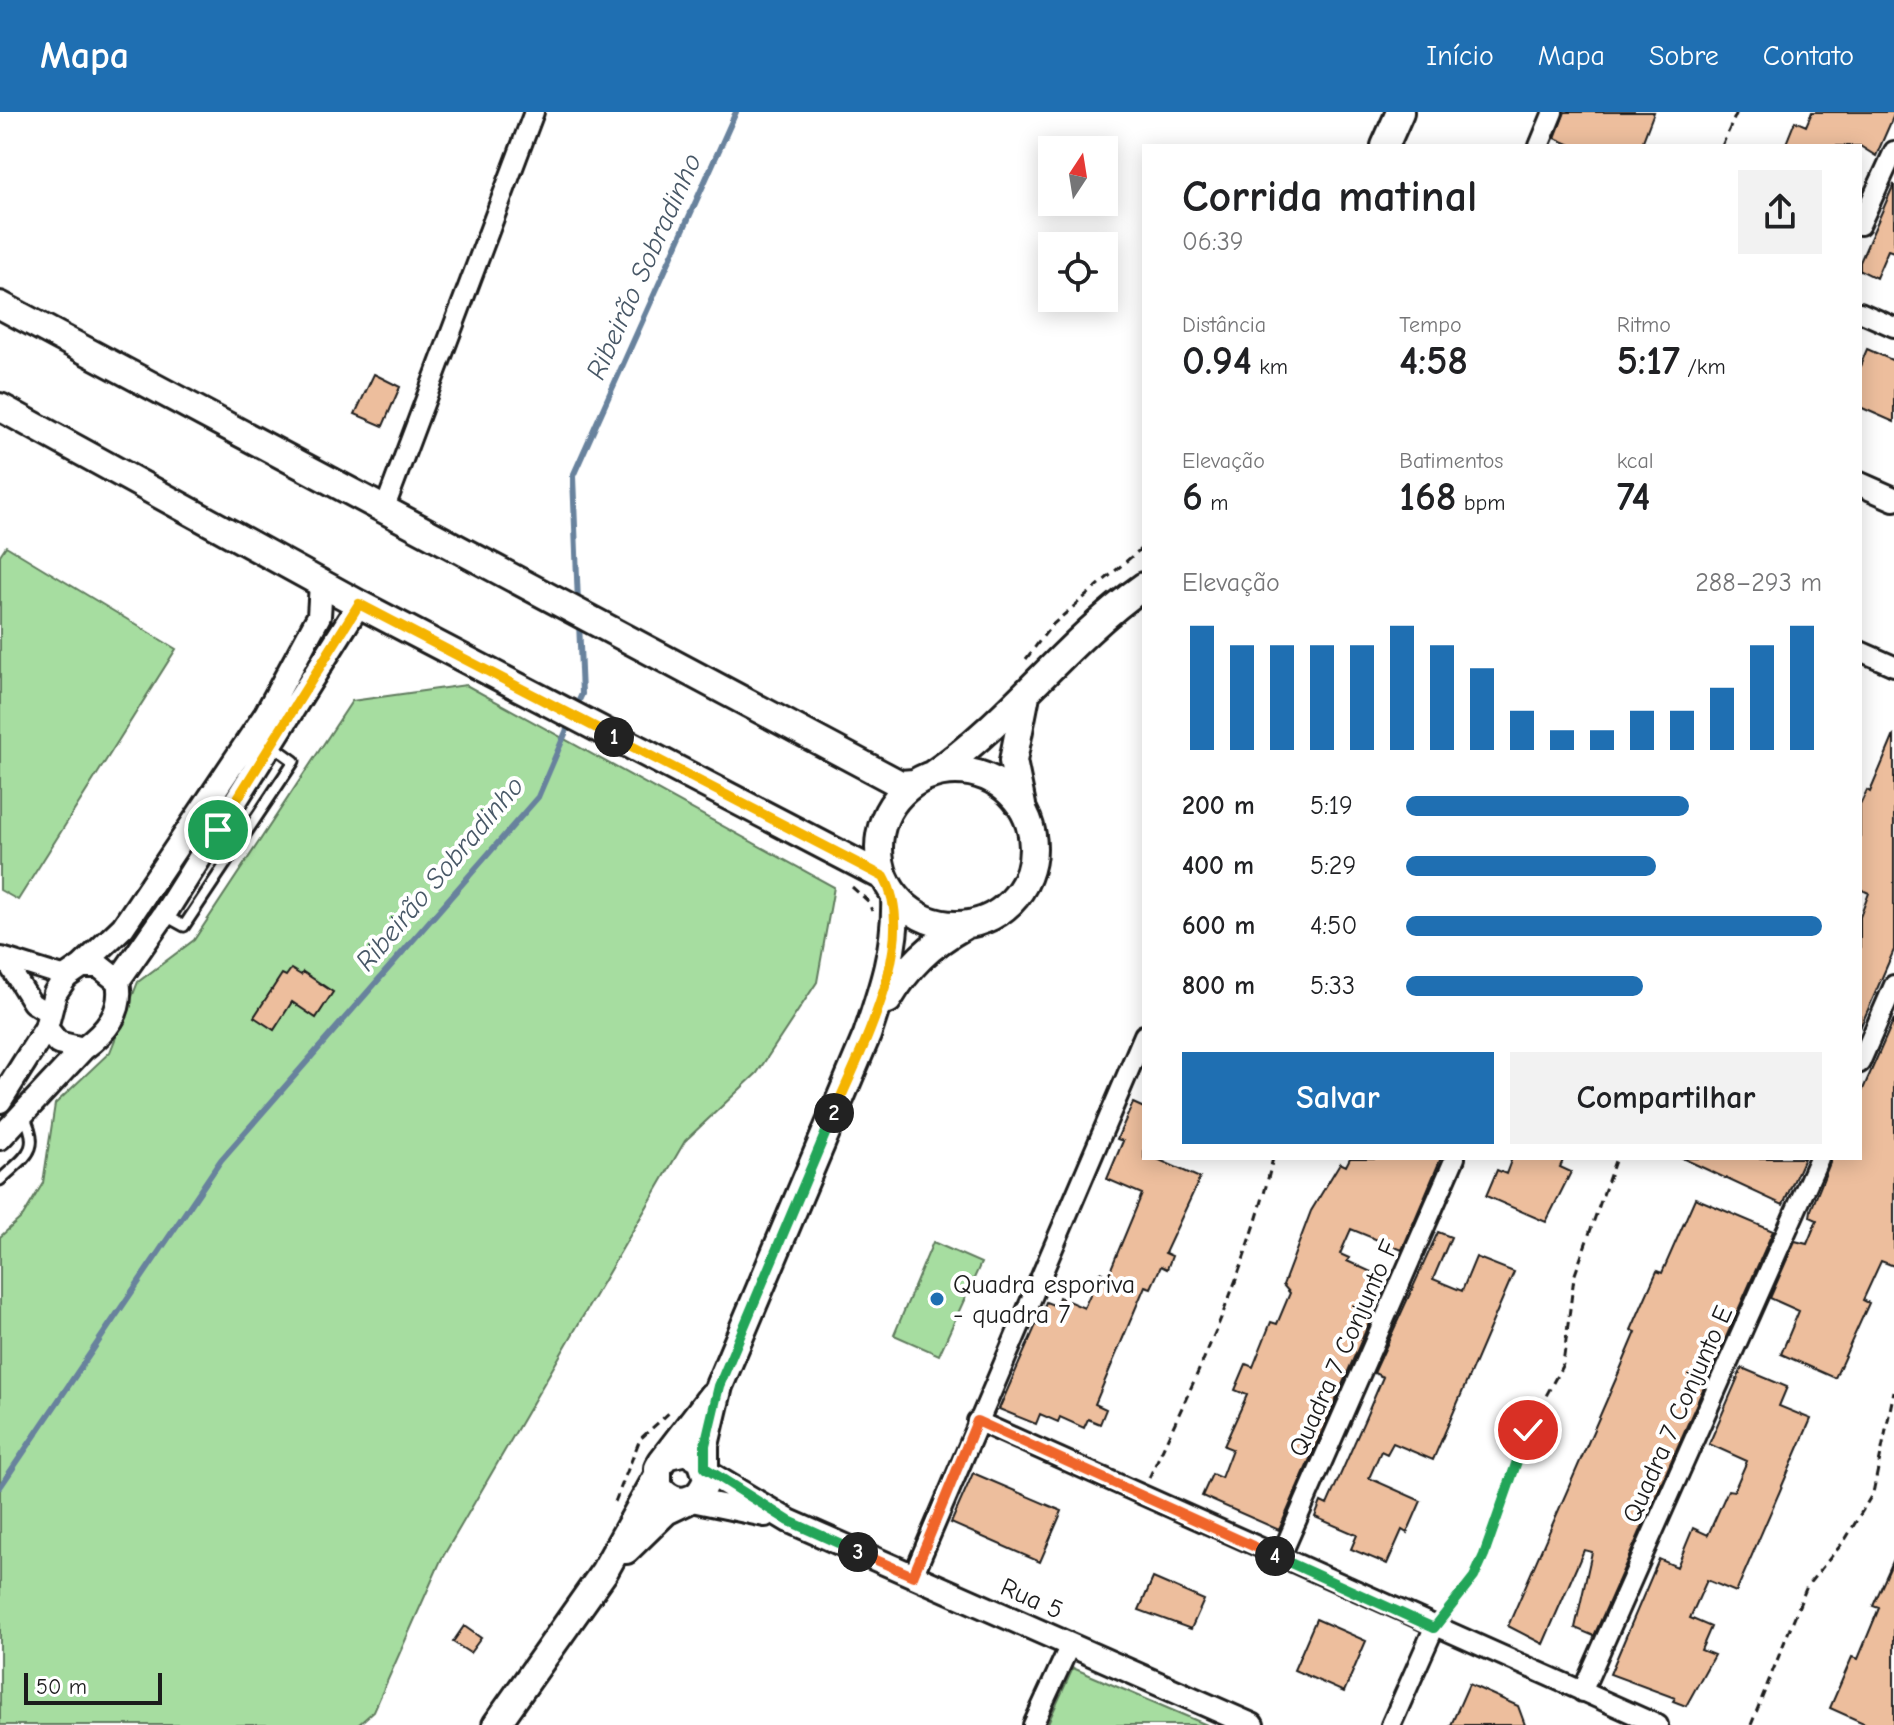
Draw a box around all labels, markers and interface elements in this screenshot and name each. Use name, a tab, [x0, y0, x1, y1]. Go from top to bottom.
text: Mapa	[40, 34, 129, 78]
text: Início	[1426, 40, 1494, 72]
text: Mapa	[1538, 40, 1605, 72]
text: Sobre	[1649, 40, 1719, 72]
text: Contato	[1763, 40, 1854, 72]
north arrow	[1038, 136, 1118, 216]
map controls	[1038, 136, 1118, 312]
water label: Ribeirão Sobradinho	[580, 149, 708, 384]
button: share	[1738, 170, 1822, 254]
text: Corrida matinal	[1182, 171, 1477, 222]
text: 06:39	[1182, 227, 1244, 257]
button: locate	[1038, 232, 1118, 312]
text: Distância	[1182, 312, 1266, 338]
text: Tempo	[1399, 312, 1462, 338]
text: Ritmo	[1617, 312, 1671, 338]
text: 0.94	[1182, 338, 1252, 384]
text: 4:58	[1399, 338, 1468, 384]
text: 5:17	[1617, 338, 1680, 384]
text: km	[1252, 354, 1288, 380]
text: /km	[1680, 354, 1726, 380]
text: Elevação	[1182, 448, 1265, 474]
text: Batimentos	[1399, 448, 1503, 474]
text: kcal	[1617, 448, 1654, 474]
text: 6	[1182, 474, 1203, 520]
text: 168	[1399, 474, 1456, 520]
text: 74	[1617, 474, 1650, 520]
text: m	[1203, 490, 1228, 516]
text: bpm	[1456, 490, 1505, 516]
text: Elevação	[1182, 568, 1280, 598]
text: 288–293 m	[1695, 568, 1822, 598]
pin: 1	[594, 717, 634, 757]
text: 1	[610, 724, 618, 750]
water label: Ribeirão Sobradinho	[349, 770, 530, 977]
text: 200 m	[1182, 791, 1255, 821]
text: 5:19	[1310, 791, 1353, 821]
pin	[184, 796, 252, 864]
icon: arrive	[196, 808, 240, 852]
text: 400 m	[1182, 851, 1254, 881]
text: 5:29	[1310, 851, 1356, 881]
text: 600 m	[1182, 911, 1255, 941]
text: 4:50	[1310, 911, 1357, 941]
text: 800 m	[1182, 971, 1255, 1001]
text: 5:33	[1310, 971, 1355, 1001]
button: Salvar	[1182, 1052, 1494, 1144]
button: Compartilhar	[1510, 1052, 1822, 1144]
pin: 2	[814, 1093, 854, 1133]
text: 2	[829, 1100, 839, 1126]
street label: Quadra 7 Conjunto F	[1283, 1235, 1405, 1461]
place label: Quadra esporiva - quadra 7	[953, 1270, 1135, 1330]
marker: Quadra esporiva - quadra 7	[928, 1290, 946, 1308]
street label: Quadra 7 Conjunto E	[1617, 1301, 1739, 1528]
pin	[1494, 1396, 1562, 1464]
icon: check	[1506, 1408, 1550, 1452]
pin: 3	[838, 1532, 878, 1572]
pin: 4	[1255, 1536, 1295, 1576]
text: 3	[853, 1539, 863, 1565]
text: 4	[1270, 1543, 1280, 1569]
street label: Rua 5	[996, 1572, 1067, 1626]
scale bar	[24, 1669, 162, 1705]
text: 50 m	[36, 1674, 87, 1700]

